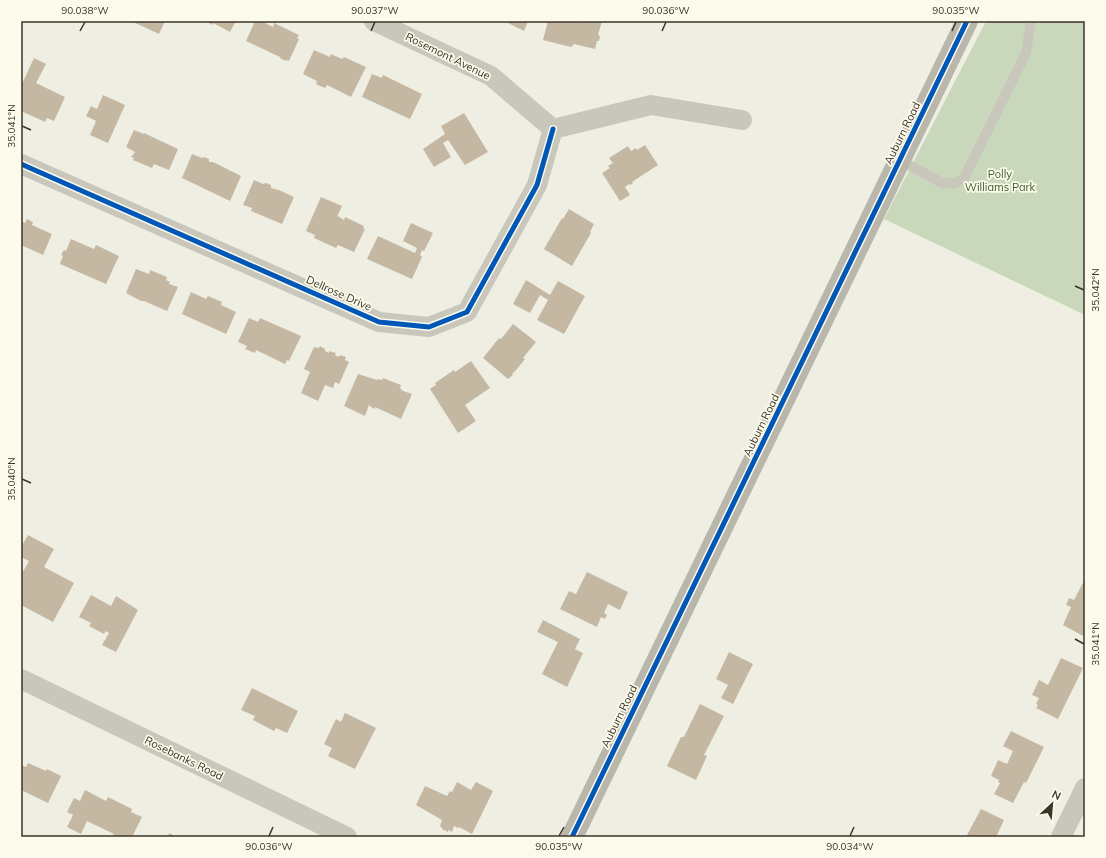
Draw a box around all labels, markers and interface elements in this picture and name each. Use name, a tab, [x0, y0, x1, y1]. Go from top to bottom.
text: 90.038°W	[61, 4, 109, 17]
text: 90.037°W	[351, 4, 399, 17]
text: 90.036°W	[642, 4, 690, 17]
text: 90.035°W	[932, 4, 980, 17]
street label: Rosemont Avenue	[403, 29, 493, 83]
street label: Auburn Road	[881, 100, 923, 166]
text: 35.041°N	[5, 104, 18, 148]
park label: Polly Williams Park	[965, 167, 1036, 194]
text: 35.042°N	[1089, 268, 1102, 312]
street label: Dellrose Drive	[304, 272, 374, 314]
street label: Auburn Road	[740, 392, 782, 458]
text: 35.040°N	[5, 457, 18, 501]
text: 35.041°N	[1089, 622, 1102, 666]
street label: Auburn Road	[598, 683, 640, 749]
street label: Rosebanks Road	[142, 733, 226, 783]
north arrow	[1032, 784, 1072, 824]
text: N	[1050, 787, 1063, 803]
text: 90.036°W	[245, 840, 293, 853]
text: 90.035°W	[535, 840, 583, 853]
text: 90.034°W	[826, 840, 874, 853]

